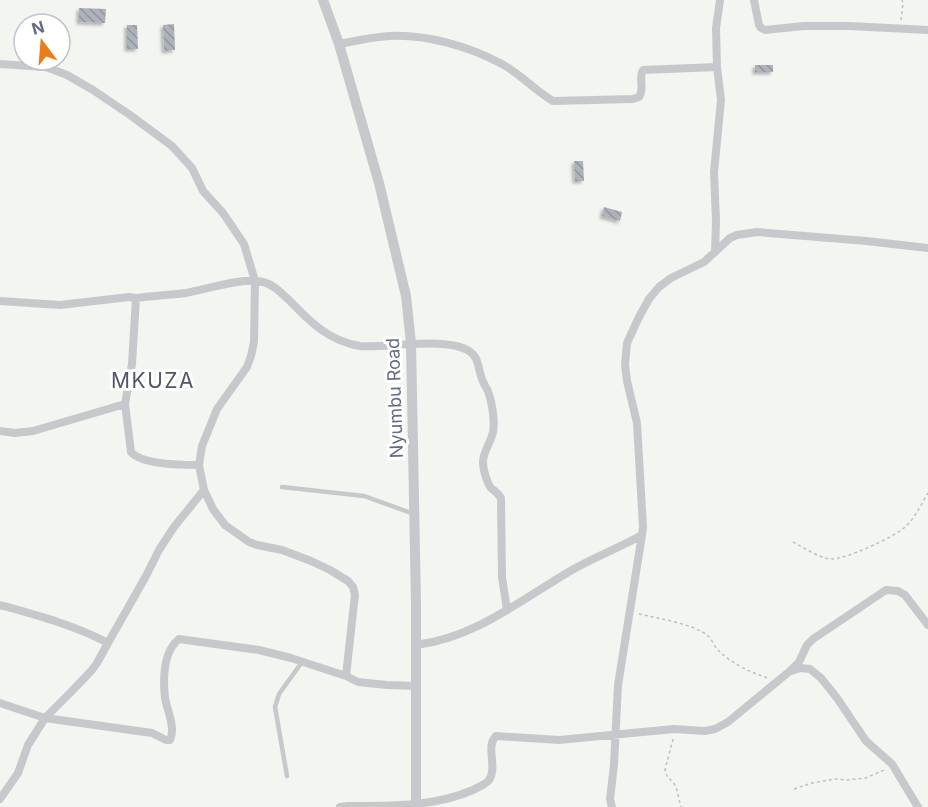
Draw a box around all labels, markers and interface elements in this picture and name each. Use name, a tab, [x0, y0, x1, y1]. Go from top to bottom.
north arrow	[12, 12, 72, 72]
text: N	[29, 16, 46, 39]
street label: Nyumbu Road	[382, 338, 407, 459]
district label: MKUZA	[111, 368, 195, 393]

